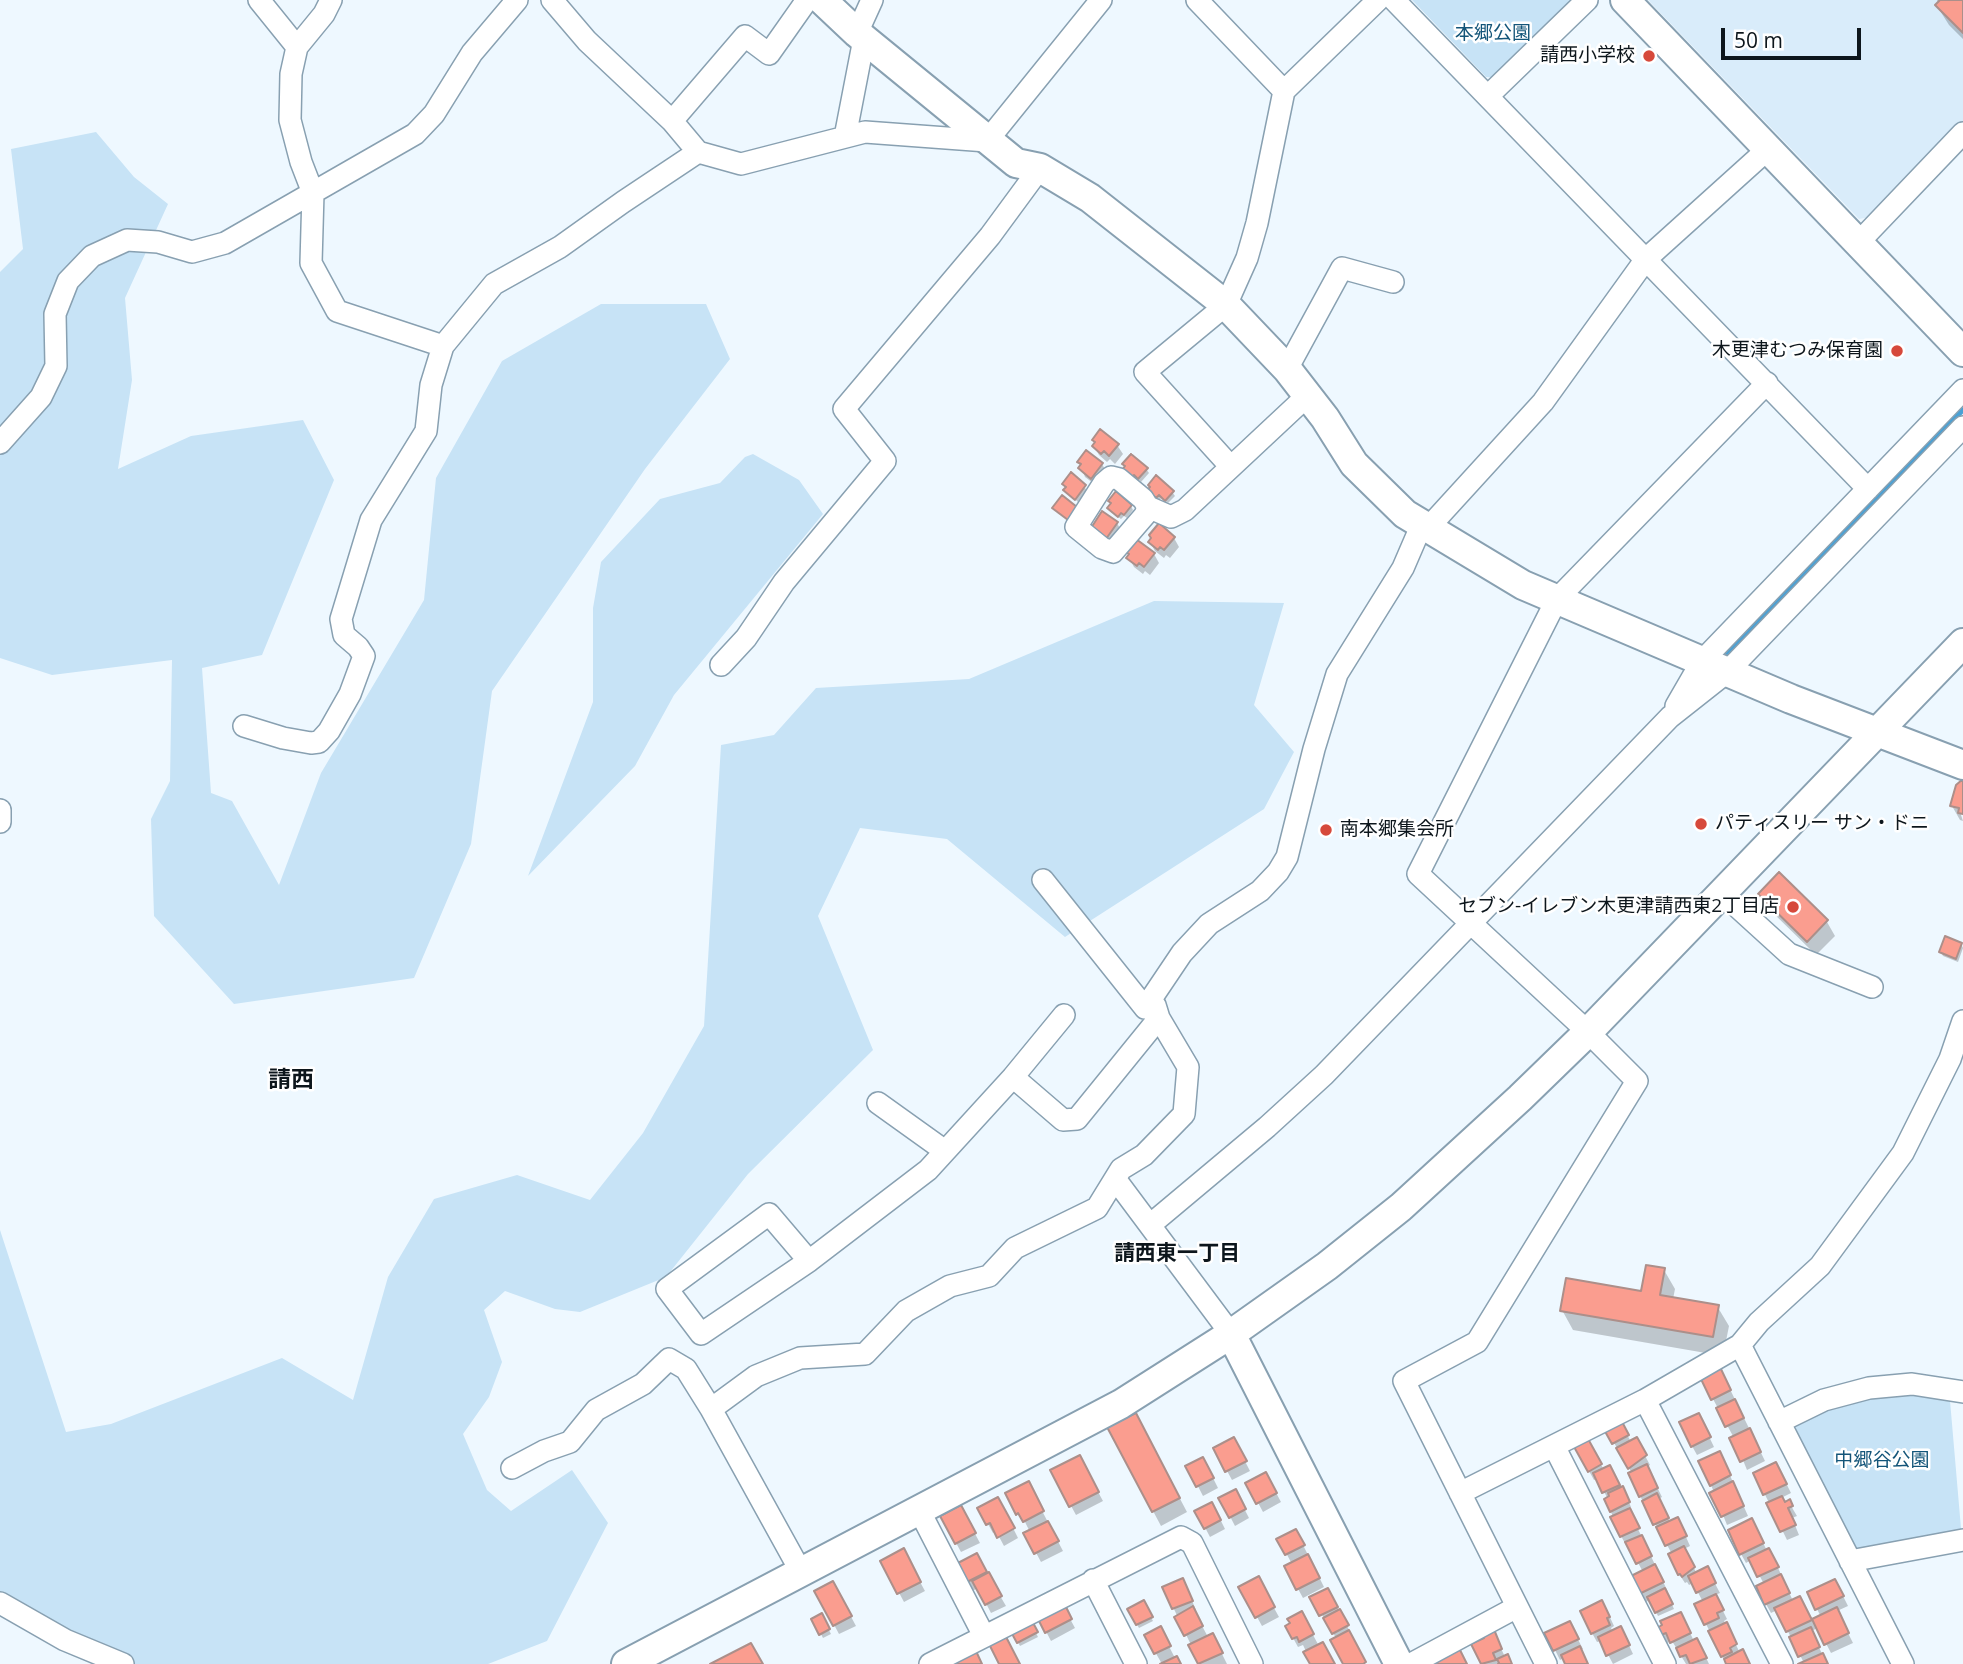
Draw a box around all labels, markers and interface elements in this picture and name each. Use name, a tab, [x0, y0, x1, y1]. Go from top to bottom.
scale bar	[1725, 14, 1865, 58]
park label: 本郷公園	[1455, 23, 1531, 45]
text: 50 m	[1734, 26, 1783, 54]
place label: 請西小学校	[1540, 45, 1635, 67]
marker: 請西小学校	[1641, 48, 1657, 64]
place label: 木更津むつみ保育園	[1712, 340, 1883, 362]
marker: 木更津むつみ保育園	[1889, 343, 1905, 359]
place label: パティスリー サン・ドニ	[1715, 813, 1929, 835]
marker: パティスリー サン・ドニ	[1693, 816, 1709, 832]
place label: 南本郷集会所	[1340, 819, 1454, 841]
marker: 南本郷集会所	[1318, 822, 1334, 838]
place label: セブン-イレブン木更津請西東2丁目店	[1458, 896, 1779, 918]
marker: セブン-イレブン木更津請西東2丁目店	[1785, 899, 1801, 915]
district label: 請西	[268, 1066, 314, 1094]
district label: 請西東一丁目	[1114, 1241, 1240, 1267]
park label: 中郷谷公園	[1835, 1450, 1929, 1472]

